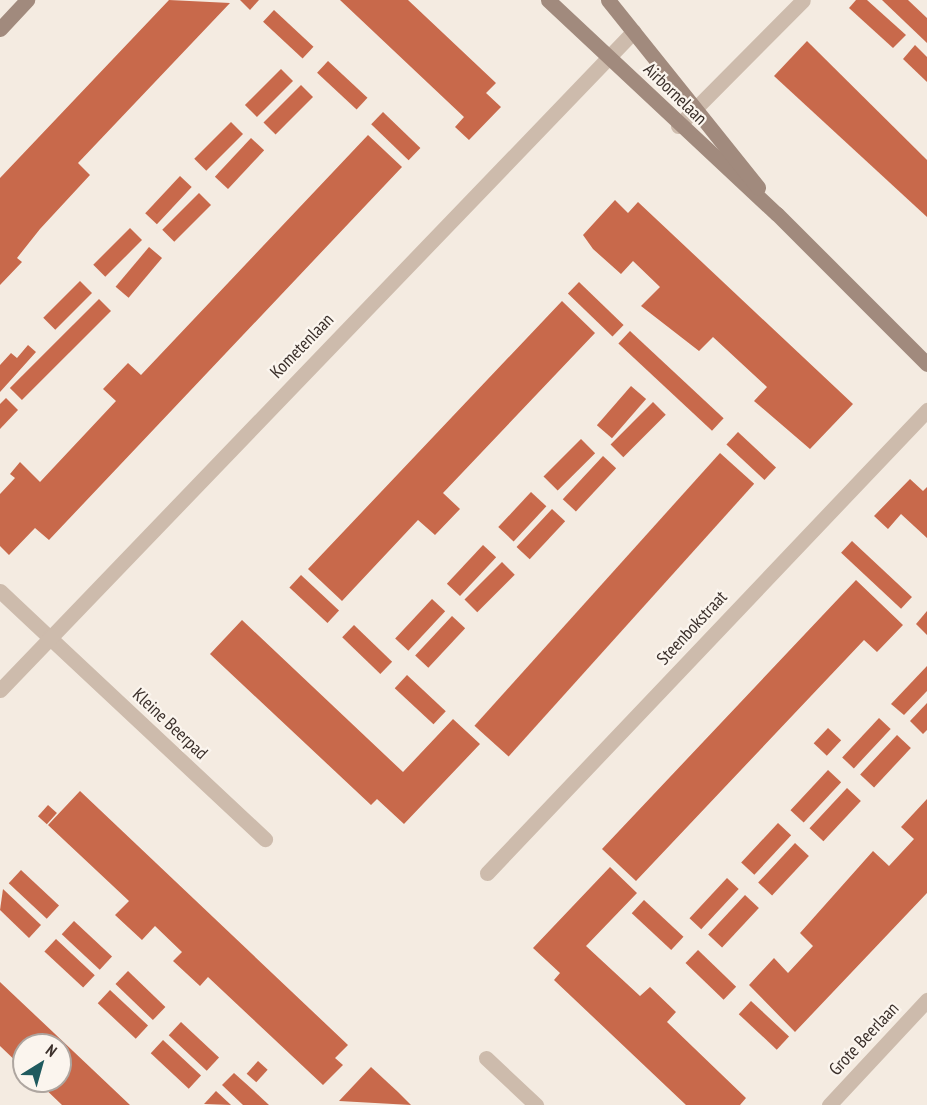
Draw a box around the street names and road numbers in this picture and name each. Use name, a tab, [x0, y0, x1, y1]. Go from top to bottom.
street label: Airbornelaan	[639, 59, 711, 129]
street label: Kometenlaan	[266, 309, 338, 383]
street label: Steenbokstraat	[652, 587, 732, 669]
street label: Kleine Beerpad	[128, 684, 212, 764]
street label: Grote Beerlaan	[825, 998, 903, 1080]

